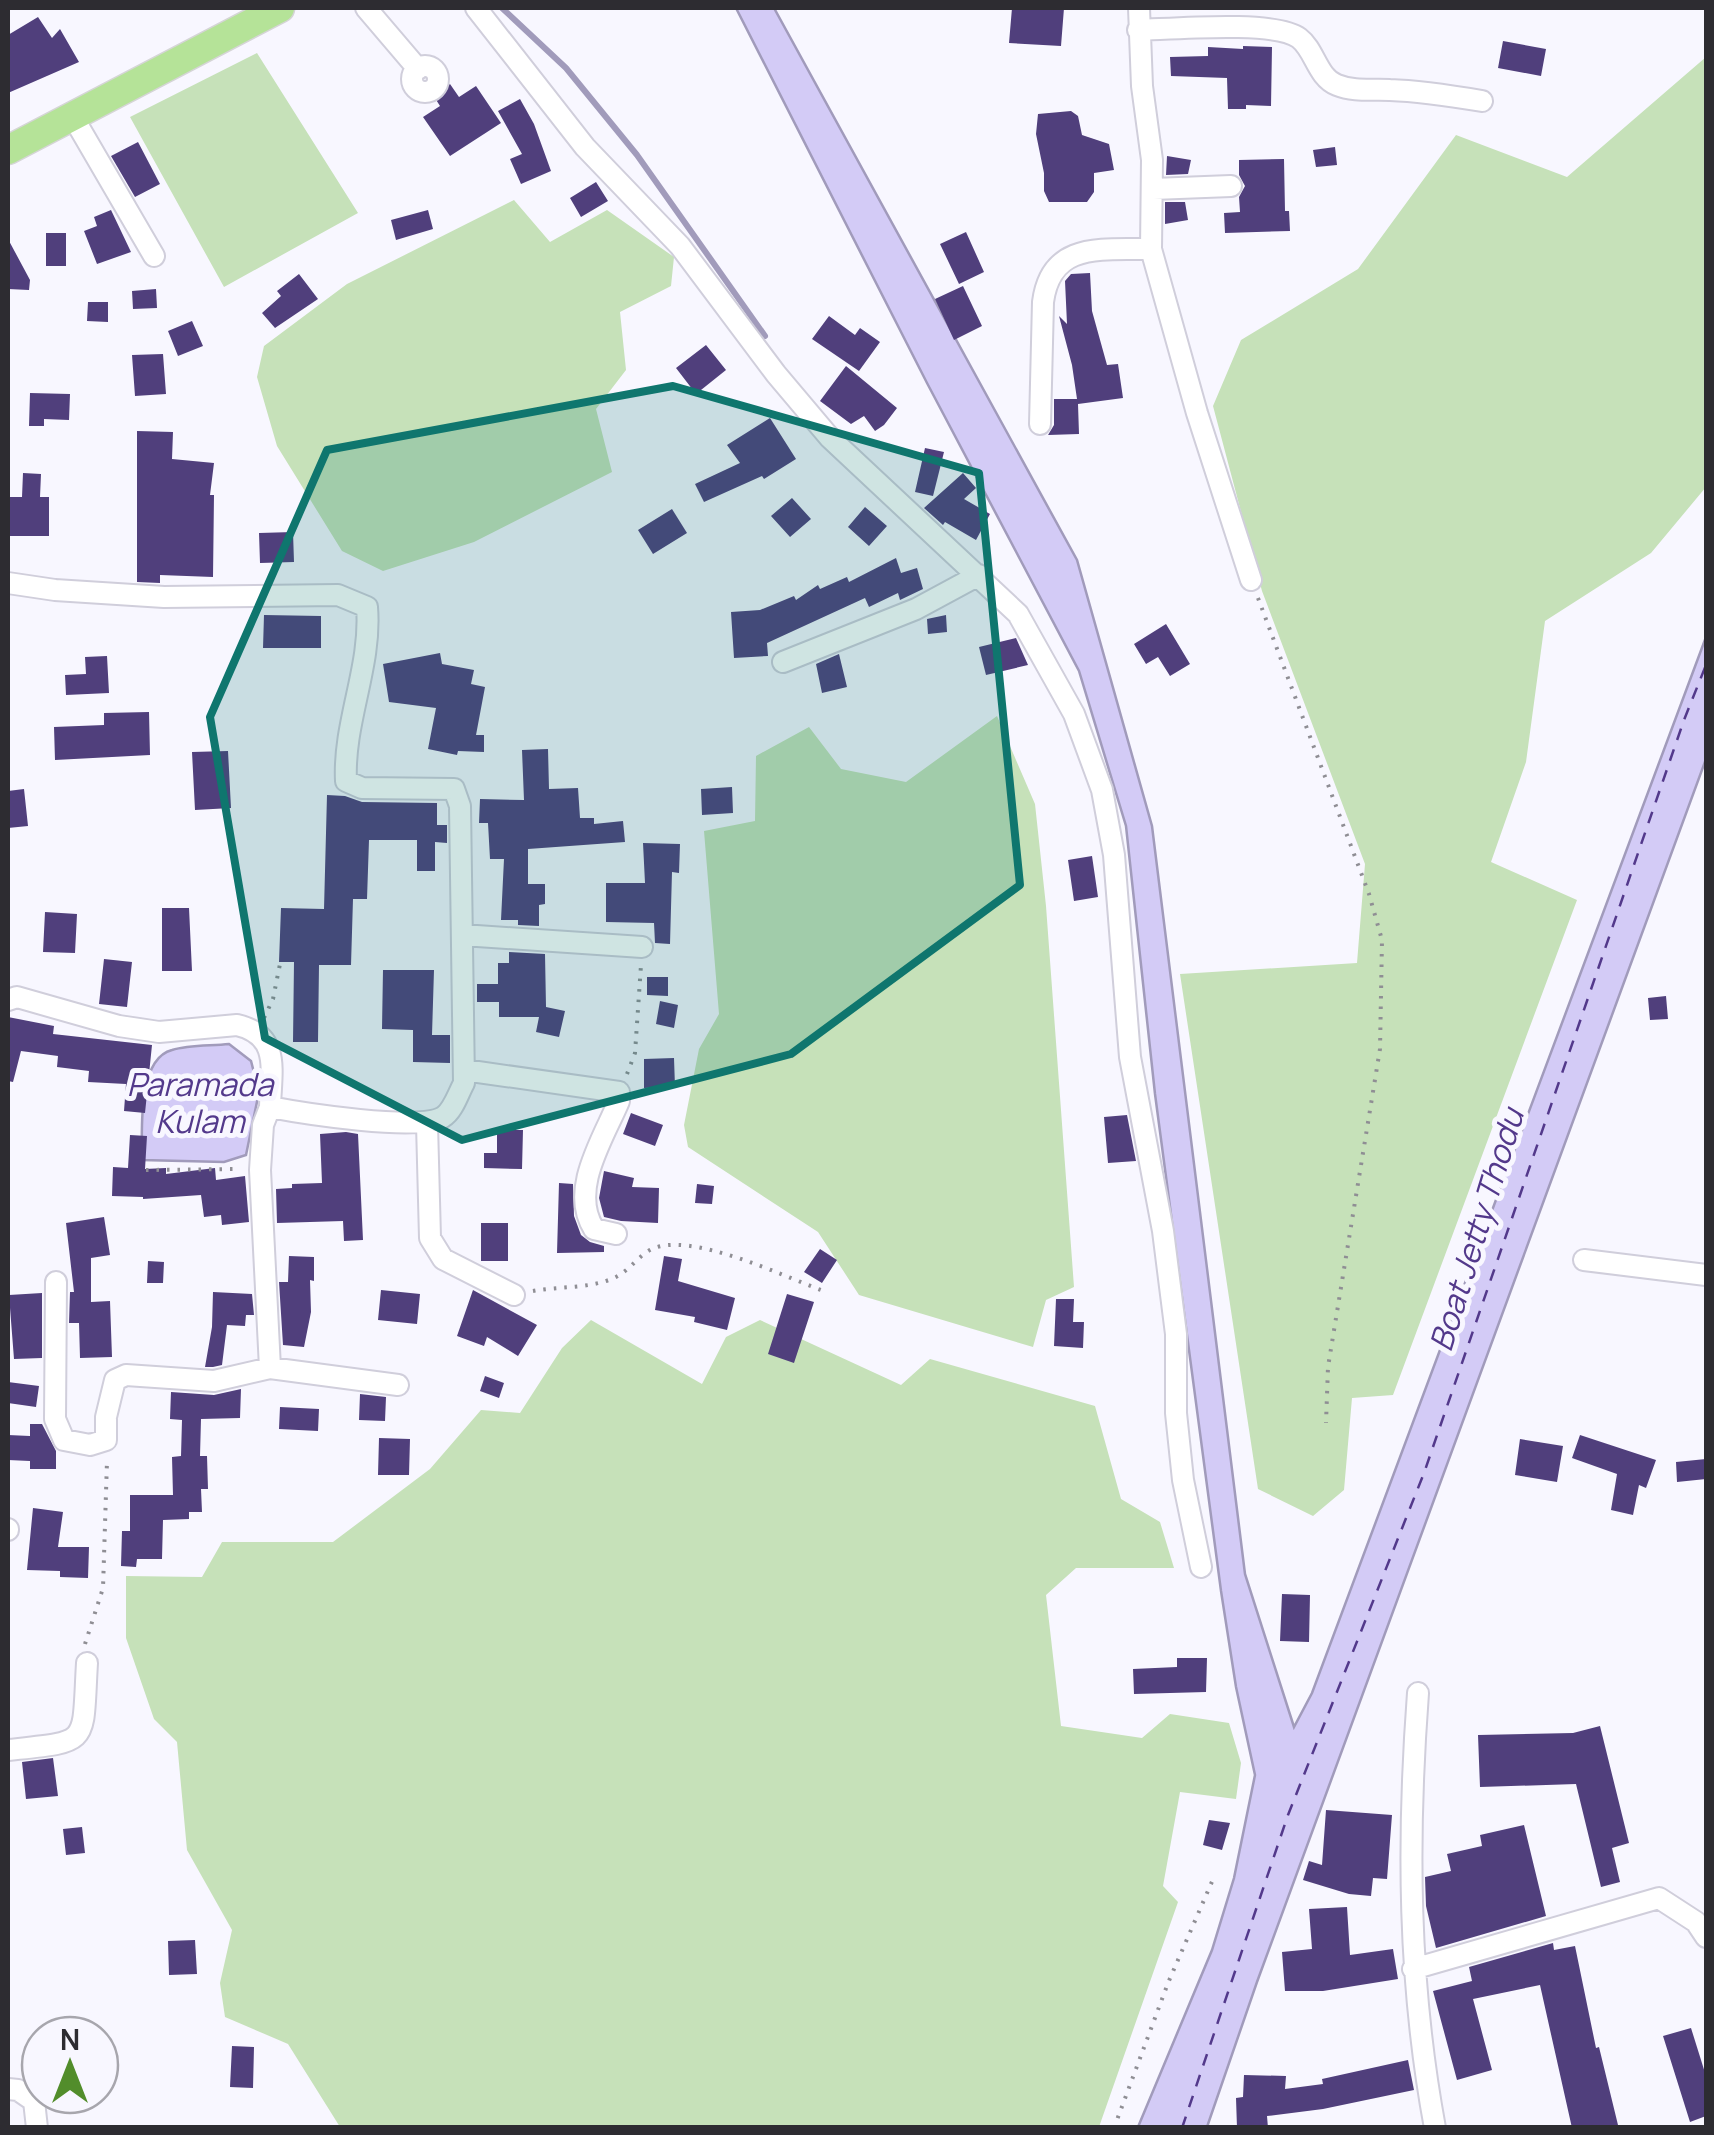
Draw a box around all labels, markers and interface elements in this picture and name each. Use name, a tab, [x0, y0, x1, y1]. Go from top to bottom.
water label: Paramada Kulam	[127, 1062, 276, 1143]
water label: Boat Jetty Thodu	[1418, 1100, 1535, 1356]
north arrow	[20, 2015, 120, 2115]
text: N	[60, 2020, 80, 2058]

